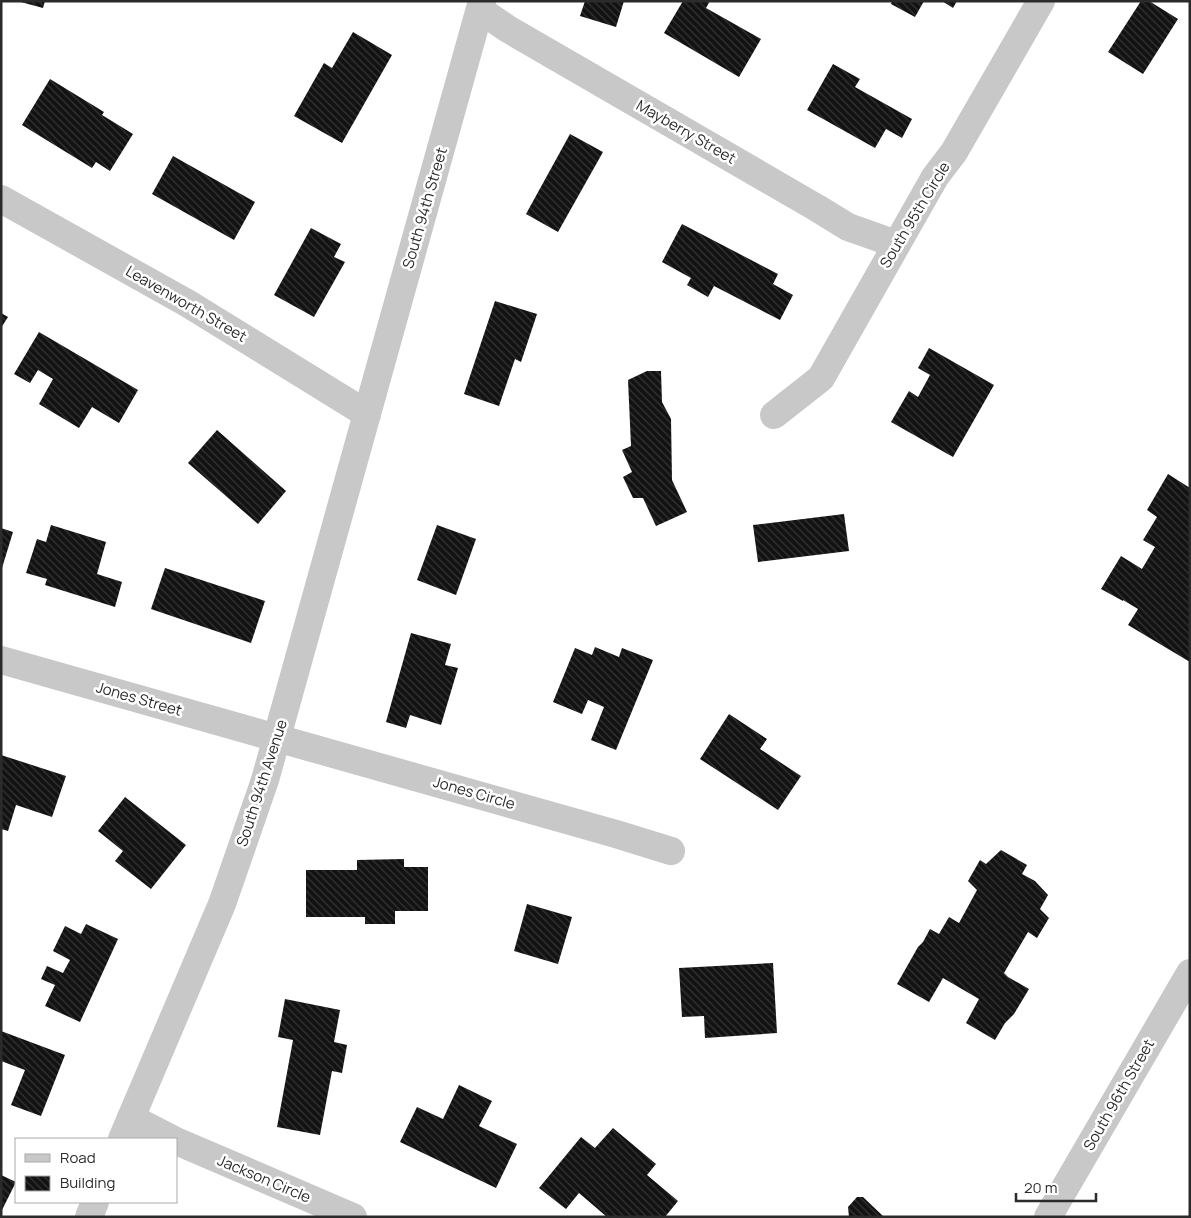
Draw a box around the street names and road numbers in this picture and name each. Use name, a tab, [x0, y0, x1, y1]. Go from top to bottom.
street label: Mayberry Street	[633, 95, 740, 169]
street label: South 94th Street	[397, 145, 452, 271]
street label: South 95th Circle	[874, 157, 955, 272]
street label: Leavenworth Street	[122, 260, 251, 347]
street label: Jones Street	[94, 676, 185, 721]
street label: South 94th Avenue	[231, 716, 292, 849]
street label: Jones Circle	[431, 771, 518, 814]
street label: South 96th Street	[1078, 1035, 1159, 1154]
street label: Jackson Circle	[214, 1149, 314, 1208]

